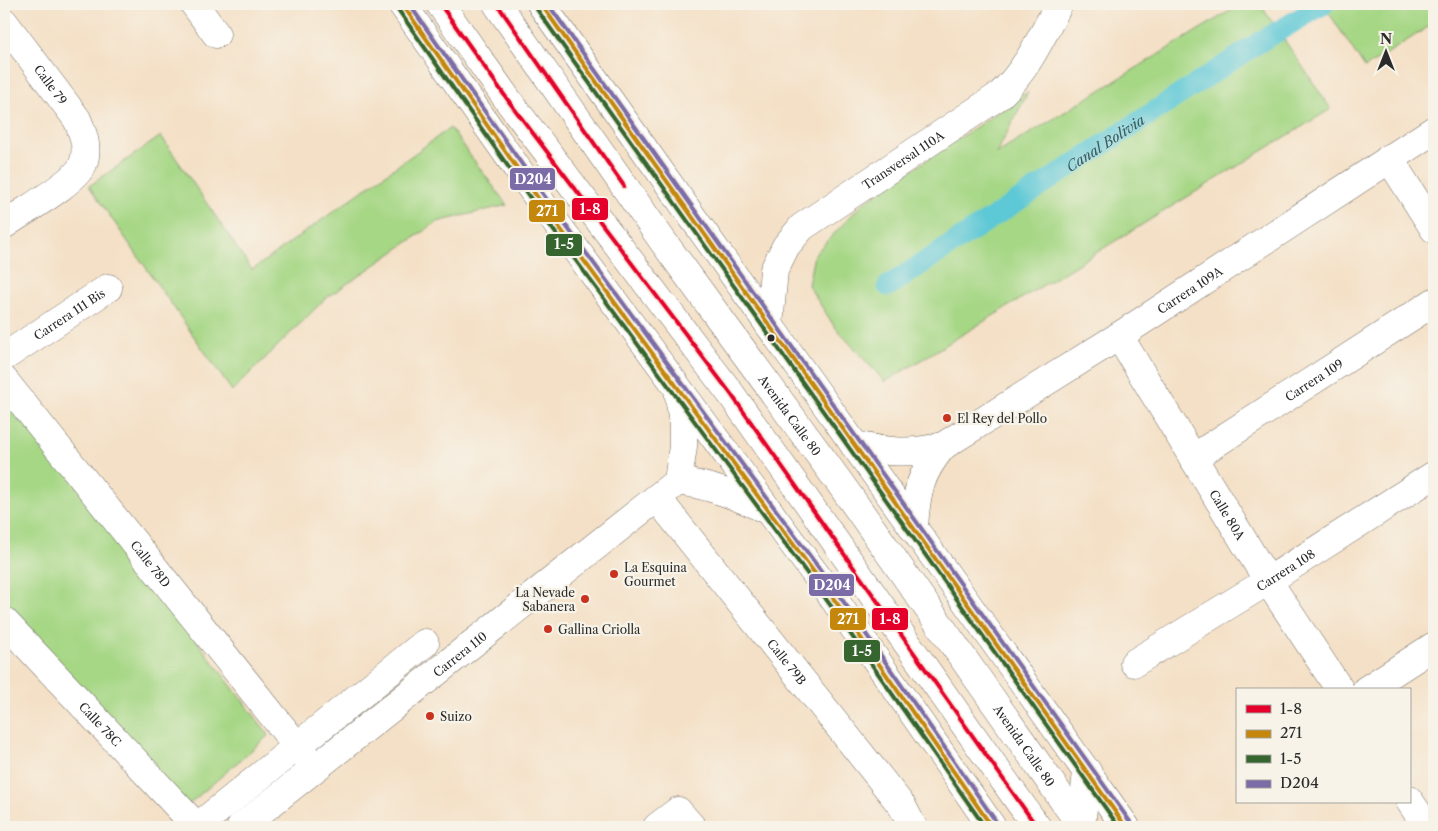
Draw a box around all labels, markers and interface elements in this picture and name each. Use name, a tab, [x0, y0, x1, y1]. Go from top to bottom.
north arrow	[1360, 28, 1410, 78]
text: N	[1380, 30, 1392, 48]
street label: Calle 79	[31, 62, 71, 107]
water label: Canal Bolivia	[1063, 111, 1149, 176]
street label: Transversal 110A	[859, 127, 947, 192]
line badge: D204	[509, 167, 556, 191]
text: D204	[514, 170, 552, 188]
line badge: 1-8	[571, 197, 609, 221]
line badge: 271	[528, 199, 566, 223]
text: 1-8	[579, 200, 601, 218]
text: 271	[536, 202, 559, 220]
line badge: 1-5	[545, 233, 583, 257]
text: 1-5	[554, 235, 574, 253]
street label: Carrera 109A	[1154, 262, 1226, 317]
street label: Carrera 111 Bis	[31, 285, 107, 343]
unlabelled marker	[766, 333, 776, 343]
street label: Carrera 109	[1282, 355, 1346, 404]
street label: Avenida Calle 80	[755, 371, 825, 458]
place label: El Rey del Pollo	[957, 411, 1047, 426]
marker: El Rey del Pollo	[941, 412, 953, 424]
street label: Calle 80A	[1207, 487, 1249, 543]
street label: Calle 78D	[128, 537, 174, 590]
street label: Carrera 108	[1254, 546, 1318, 594]
place label: La Esquina Gourmet	[624, 560, 688, 589]
marker: La Esquina Gourmet	[608, 568, 620, 580]
line badge: D204	[808, 573, 855, 597]
text: D204	[813, 576, 851, 594]
place label: La Nevade Sabanera	[515, 585, 576, 614]
marker: La Nevade Sabanera	[579, 593, 591, 605]
line badge: 271	[829, 607, 867, 631]
line badge: 1-8	[871, 607, 909, 631]
text: 271	[837, 610, 860, 628]
text: 1-8	[879, 610, 901, 628]
place label: Gallina Criolla	[558, 622, 641, 637]
marker: Gallina Criolla	[542, 623, 554, 635]
street label: Carrera 110	[430, 628, 490, 680]
street label: Calle 79B	[764, 636, 810, 687]
line badge: 1-5	[843, 639, 881, 663]
text: 1-5	[852, 642, 872, 660]
legend	[1236, 688, 1410, 804]
street label: Calle 78C	[76, 699, 125, 749]
text: 1-8	[1280, 699, 1302, 718]
street label: Avenida Calle 80	[990, 701, 1058, 789]
place label: Suizo	[440, 709, 472, 724]
marker: Suizo	[424, 710, 436, 722]
text: 271	[1280, 723, 1303, 742]
text: 1-5	[1280, 749, 1301, 768]
text: D204	[1280, 773, 1319, 792]

